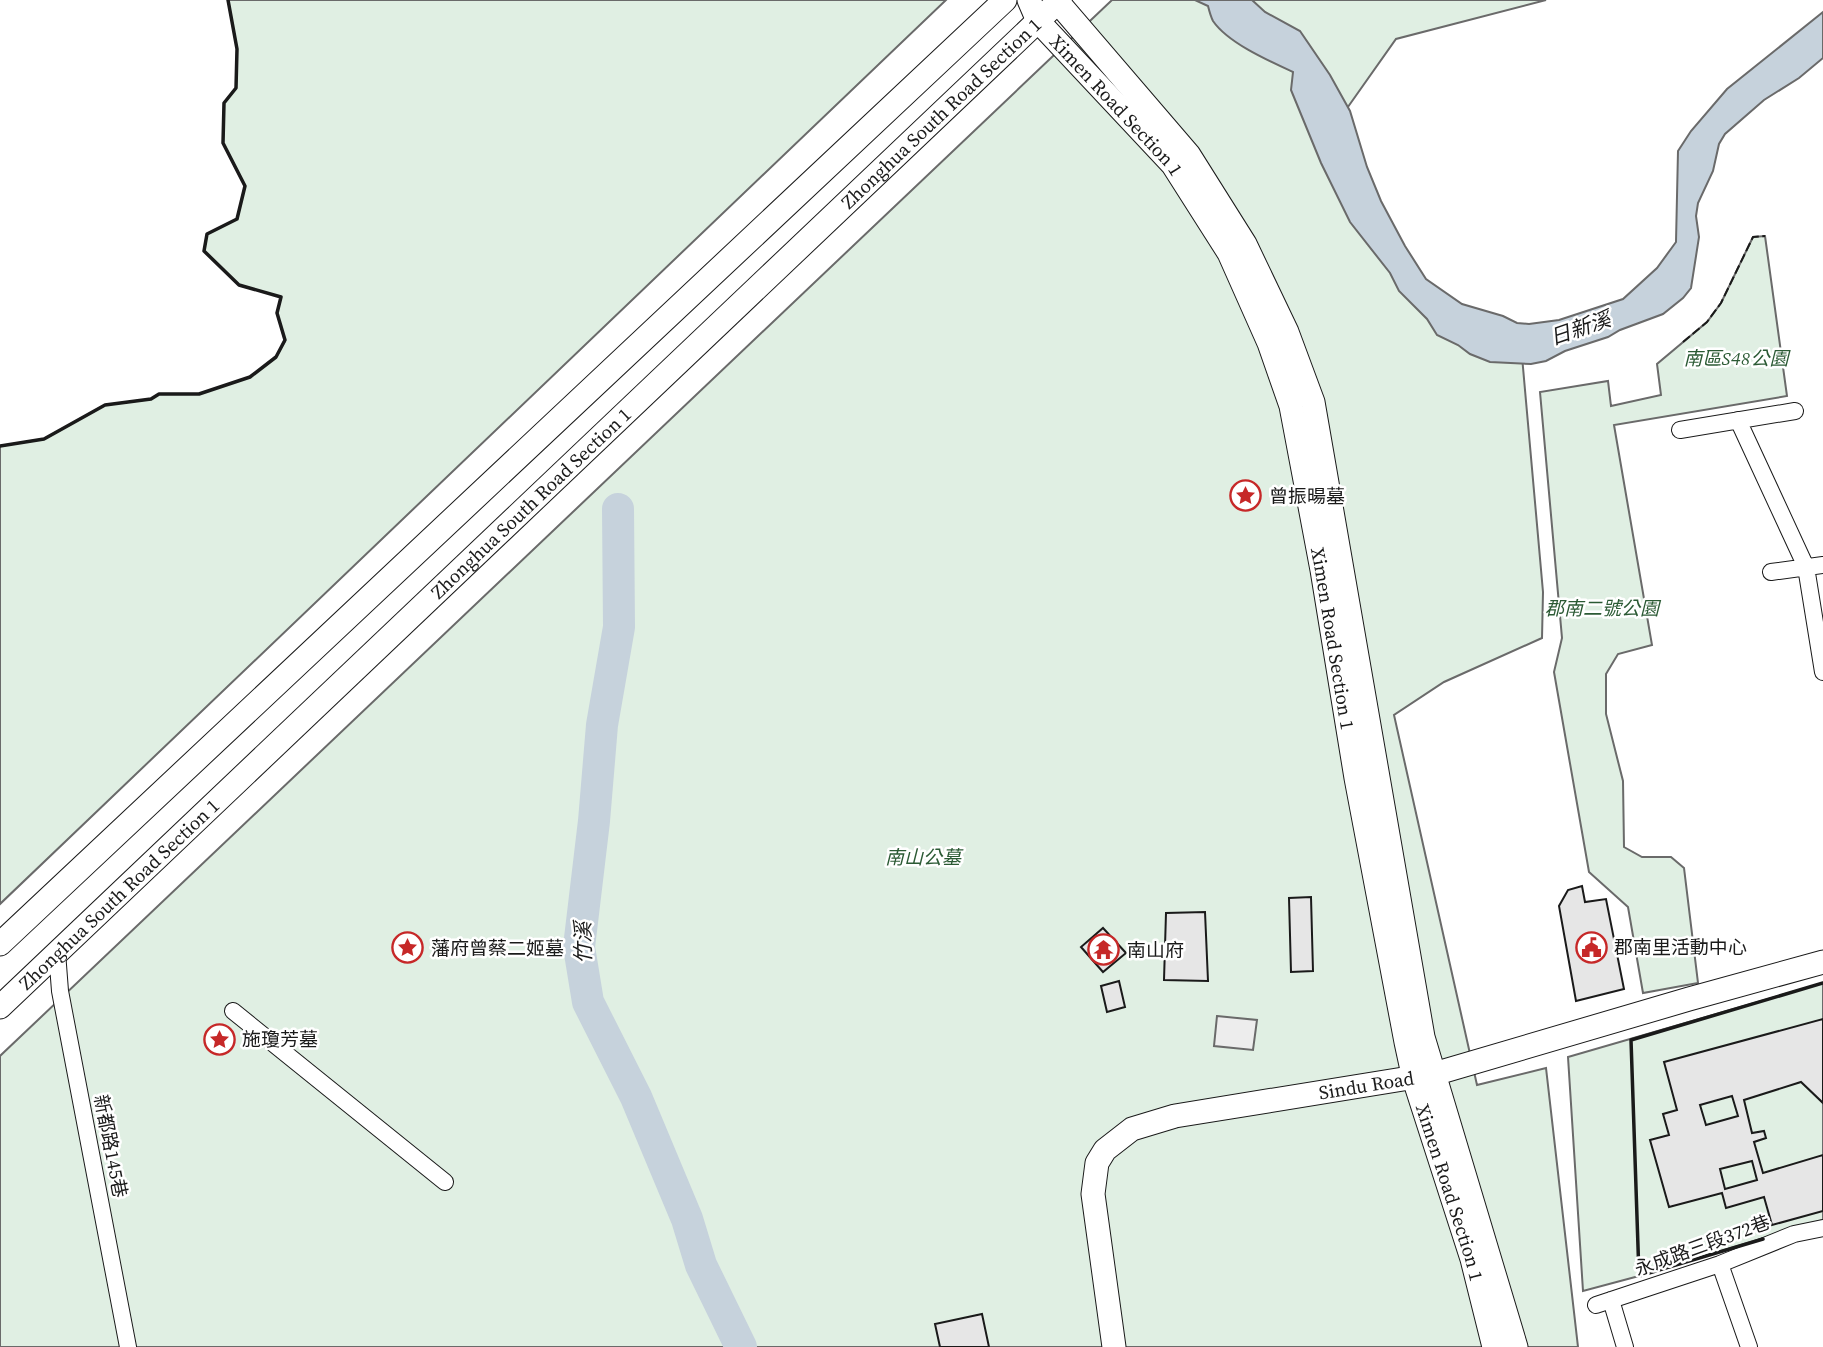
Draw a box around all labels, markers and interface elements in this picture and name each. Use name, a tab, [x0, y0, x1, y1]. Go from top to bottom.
street label: Zhonghua South Road Section 1	[835, 12, 1047, 214]
street label: Ximen Road Section 1	[1044, 29, 1189, 181]
water label: 日新溪	[1545, 303, 1617, 352]
park label: 南區S48公園	[1684, 345, 1791, 371]
street label: Zhonghua South Road Section 1	[425, 401, 636, 604]
place icon: 曾振暘墓	[1229, 479, 1263, 513]
place label: 曾振暘墓	[1269, 483, 1345, 509]
street label: Ximen Road Section 1	[1305, 545, 1361, 732]
park label: 郡南二號公園	[1545, 595, 1662, 621]
street label: Zhonghua South Road Section 1	[13, 793, 225, 995]
park label: 南山公墓	[885, 844, 964, 870]
water label: 竹溪	[568, 919, 598, 964]
public building icon: 郡南里活動中心	[1574, 930, 1608, 964]
place icon: 藩府曾蔡二姬墓	[391, 931, 425, 965]
temple icon: 南山府	[1087, 933, 1121, 967]
place label: 郡南里活動中心	[1614, 934, 1747, 960]
place label: 藩府曾蔡二姬墓	[431, 935, 564, 961]
place label: 南山府	[1127, 937, 1184, 963]
place icon: 施瓊芳墓	[202, 1022, 236, 1056]
place label: 施瓊芳墓	[242, 1026, 318, 1052]
street label: Sindu Road	[1317, 1064, 1416, 1105]
street label: 新都路145巷	[88, 1092, 134, 1200]
street label: Ximen Road Section 1	[1410, 1100, 1490, 1284]
street label: 永成路三段372巷	[1631, 1208, 1773, 1282]

